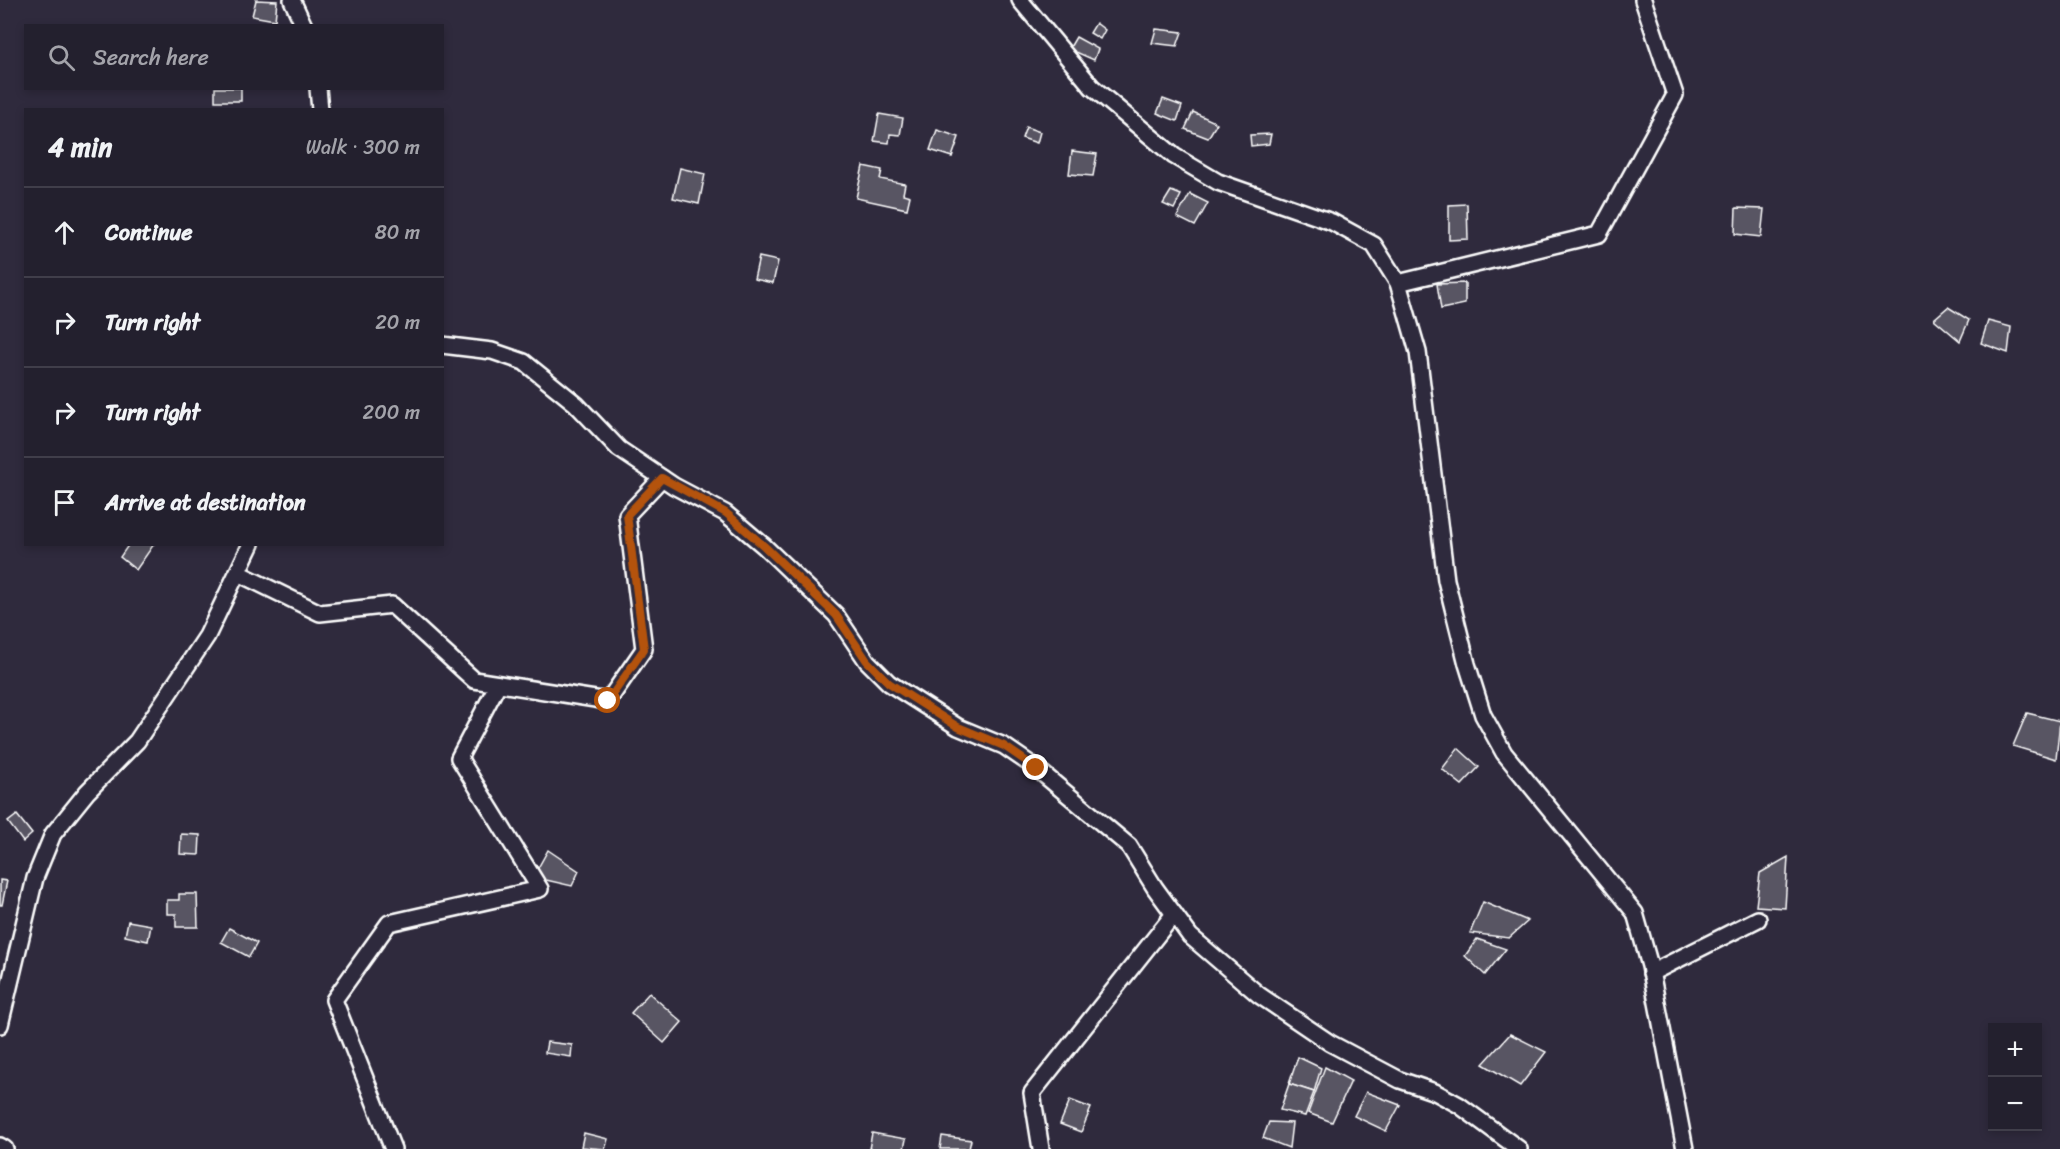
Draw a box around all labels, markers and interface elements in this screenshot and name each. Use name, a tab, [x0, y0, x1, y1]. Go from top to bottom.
search box	[24, 24, 444, 90]
text: Search here	[93, 38, 209, 77]
icon: search	[45, 41, 78, 74]
text: 4 min	[48, 124, 112, 170]
text: Walk · 300 m	[306, 130, 420, 165]
text: Continue	[105, 213, 193, 252]
text: 80 m	[375, 215, 420, 250]
icon: ahead	[48, 216, 81, 249]
text: Turn right	[105, 303, 200, 342]
text: 20 m	[375, 305, 420, 340]
icon: right	[48, 306, 81, 339]
text: Turn right	[105, 393, 200, 432]
text: 200 m	[363, 395, 420, 430]
icon: right	[48, 396, 81, 429]
text: Arrive at destination	[105, 483, 306, 522]
icon: arrive	[48, 486, 81, 519]
route start	[594, 687, 620, 713]
route end	[1022, 754, 1048, 780]
map controls	[1988, 1023, 2042, 1131]
button: +	[1988, 1023, 2042, 1077]
button: −	[1988, 1077, 2042, 1131]

